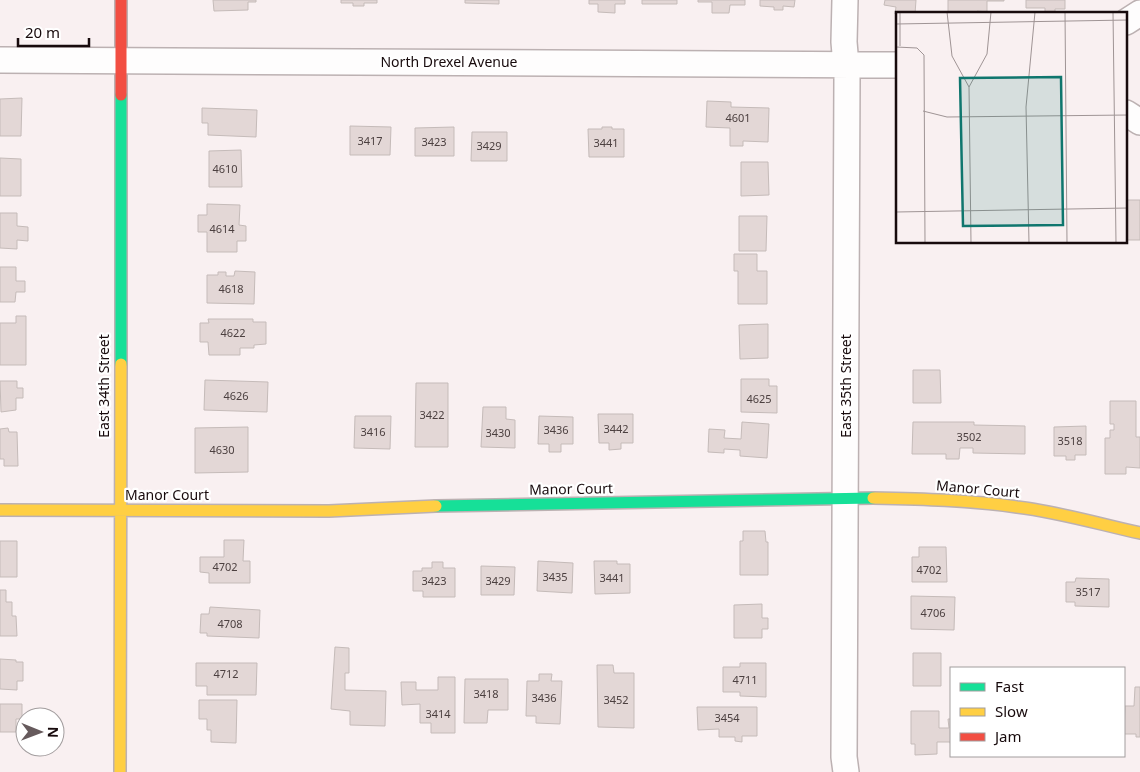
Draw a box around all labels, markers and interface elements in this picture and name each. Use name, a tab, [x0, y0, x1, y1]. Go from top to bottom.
inset map	[896, 12, 1128, 244]
scale bar	[18, 15, 89, 47]
text: 20 m	[25, 22, 60, 42]
street label: North Drexel Avenue	[380, 52, 518, 71]
house number: 4601	[725, 110, 751, 125]
house number: 3417	[357, 133, 383, 148]
house number: 3423	[421, 134, 447, 149]
house number: 3441	[593, 135, 619, 150]
house number: 3429	[476, 138, 502, 153]
house number: 4610	[212, 161, 238, 176]
house number: 4614	[209, 221, 235, 236]
house number: 4618	[218, 281, 244, 296]
house number: 4622	[220, 325, 246, 340]
street label: East 34th Street	[94, 334, 113, 438]
street label: East 35th Street	[836, 334, 855, 438]
house number: 4626	[223, 388, 249, 403]
house number: 4625	[746, 391, 772, 406]
house number: 3422	[419, 407, 445, 422]
house number: 3442	[603, 421, 629, 436]
house number: 3436	[543, 422, 569, 437]
house number: 3416	[360, 424, 386, 439]
house number: 3430	[485, 425, 511, 440]
house number: 3502	[956, 429, 982, 444]
house number: 3518	[1057, 433, 1083, 448]
house number: 4630	[209, 442, 235, 457]
street label: Manor Court	[935, 475, 1021, 502]
street label: Manor Court	[529, 478, 613, 499]
street label: Manor Court	[125, 485, 209, 504]
house number: 4702	[212, 559, 238, 574]
house number: 4702	[916, 562, 942, 577]
house number: 3435	[542, 569, 568, 584]
house number: 3441	[599, 570, 625, 585]
house number: 3423	[421, 573, 447, 588]
house number: 3429	[485, 573, 511, 588]
house number: 3517	[1075, 584, 1101, 599]
house number: 4706	[920, 605, 946, 620]
house number: 4708	[217, 616, 243, 631]
house number: 4712	[213, 666, 239, 681]
legend	[950, 667, 1125, 757]
house number: 4711	[732, 672, 758, 687]
text: Fast	[995, 676, 1024, 696]
house number: 3418	[473, 686, 499, 701]
house number: 3436	[531, 690, 557, 705]
house number: 3452	[603, 692, 629, 707]
text: Slow	[995, 701, 1028, 721]
house number: 3414	[425, 706, 451, 721]
north arrow	[15, 707, 65, 757]
house number: 3454	[714, 710, 740, 725]
text: N	[44, 726, 63, 738]
text: Jam	[993, 726, 1022, 746]

